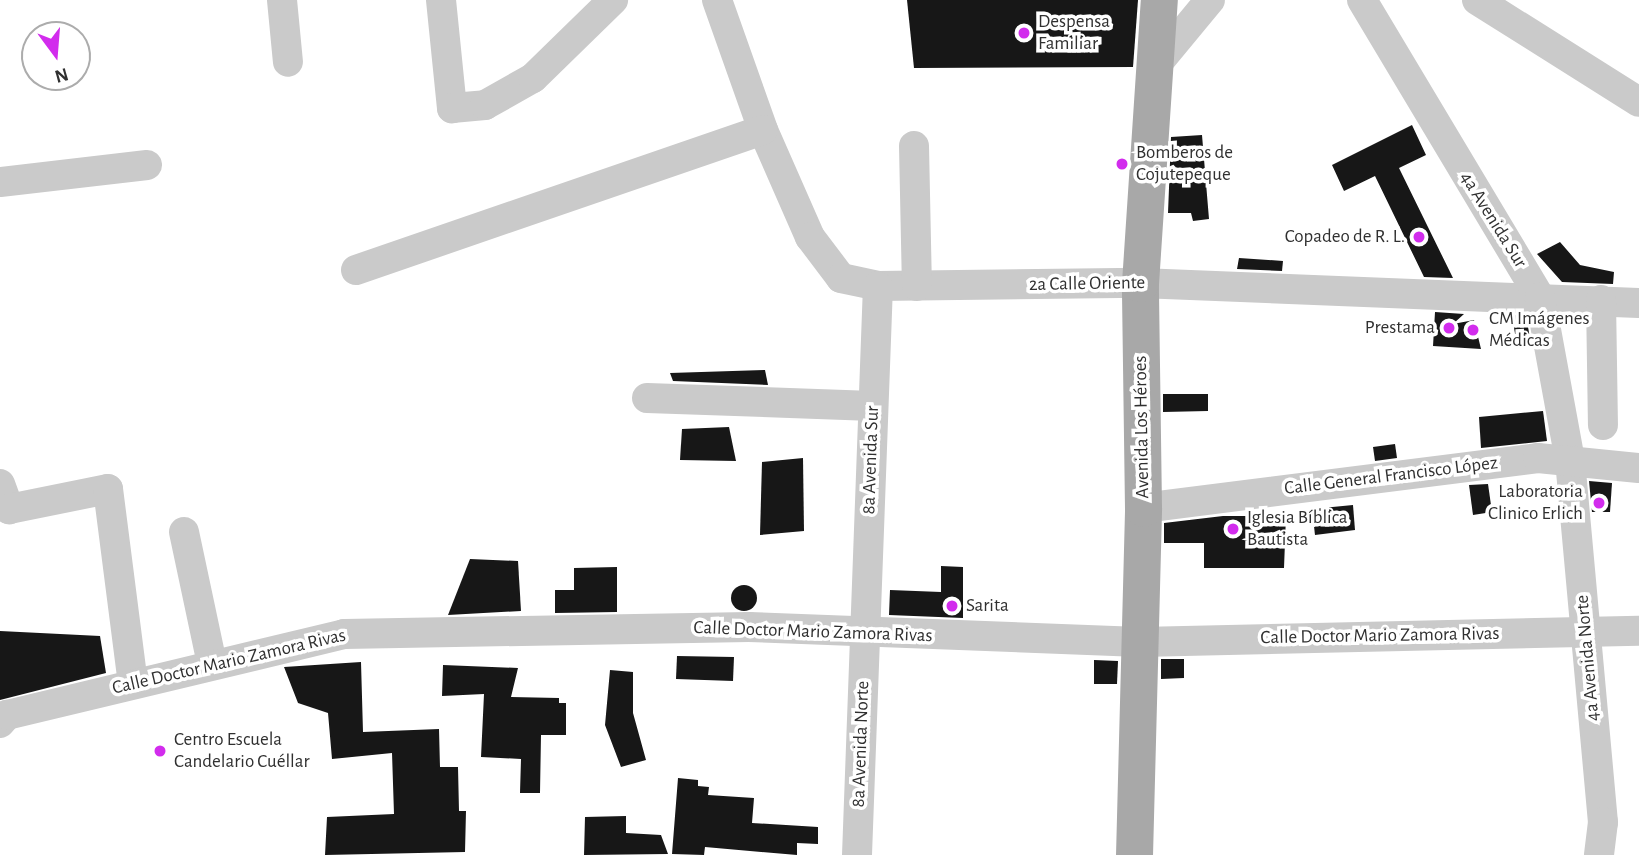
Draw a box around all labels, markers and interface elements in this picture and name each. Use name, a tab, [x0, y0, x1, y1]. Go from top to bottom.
place label: Despensa Familiar	[1038, 11, 1110, 55]
north arrow	[21, 21, 91, 91]
marker: Despensa Familiar	[1016, 25, 1032, 41]
text: N	[52, 64, 70, 86]
place label: Bomberos de Cojutepeque	[1136, 142, 1233, 186]
marker: Bomberos de Cojutepeque	[1114, 156, 1130, 172]
street label: 4a Avenida Sur	[1454, 168, 1532, 272]
place label: Copadeo de R. L.	[1285, 226, 1405, 248]
marker: Copadeo de R. L.	[1411, 229, 1427, 245]
street label: 2a Calle Oriente	[1029, 272, 1145, 296]
place label: CM Imágenes Médicas	[1489, 308, 1589, 352]
place label: Prestama	[1365, 317, 1435, 339]
marker: Prestama	[1441, 320, 1457, 336]
marker: CM Imágenes Médicas	[1463, 320, 1483, 340]
street label: Avenida Los Héroes	[1129, 355, 1155, 499]
street label: 8a Avenida Sur	[858, 405, 884, 515]
street label: Calle General Francisco López	[1283, 452, 1499, 500]
place label: Laboratoria Clinico Erlich	[1488, 481, 1583, 525]
marker: Laboratoria Clinico Erlich	[1589, 493, 1609, 513]
place label: Iglesia Bíblica Bautista	[1247, 507, 1348, 551]
marker: Iglesia Bíblica Bautista	[1225, 521, 1241, 537]
street label: 4a Avenida Norte	[1571, 594, 1605, 722]
place label: Sarita	[966, 595, 1009, 617]
marker: Sarita	[944, 598, 960, 614]
street label: Calle Doctor Mario Zamora Rivas	[693, 616, 933, 648]
street label: Calle Doctor Mario Zamora Rivas	[1260, 623, 1500, 649]
street label: Calle Doctor Mario Zamora Rivas	[110, 624, 348, 700]
street label: 8a Avenida Norte	[847, 680, 875, 808]
place label: Centro Escuela Candelario Cuéllar	[174, 729, 310, 773]
marker: Centro Escuela Candelario Cuéllar	[152, 743, 168, 759]

